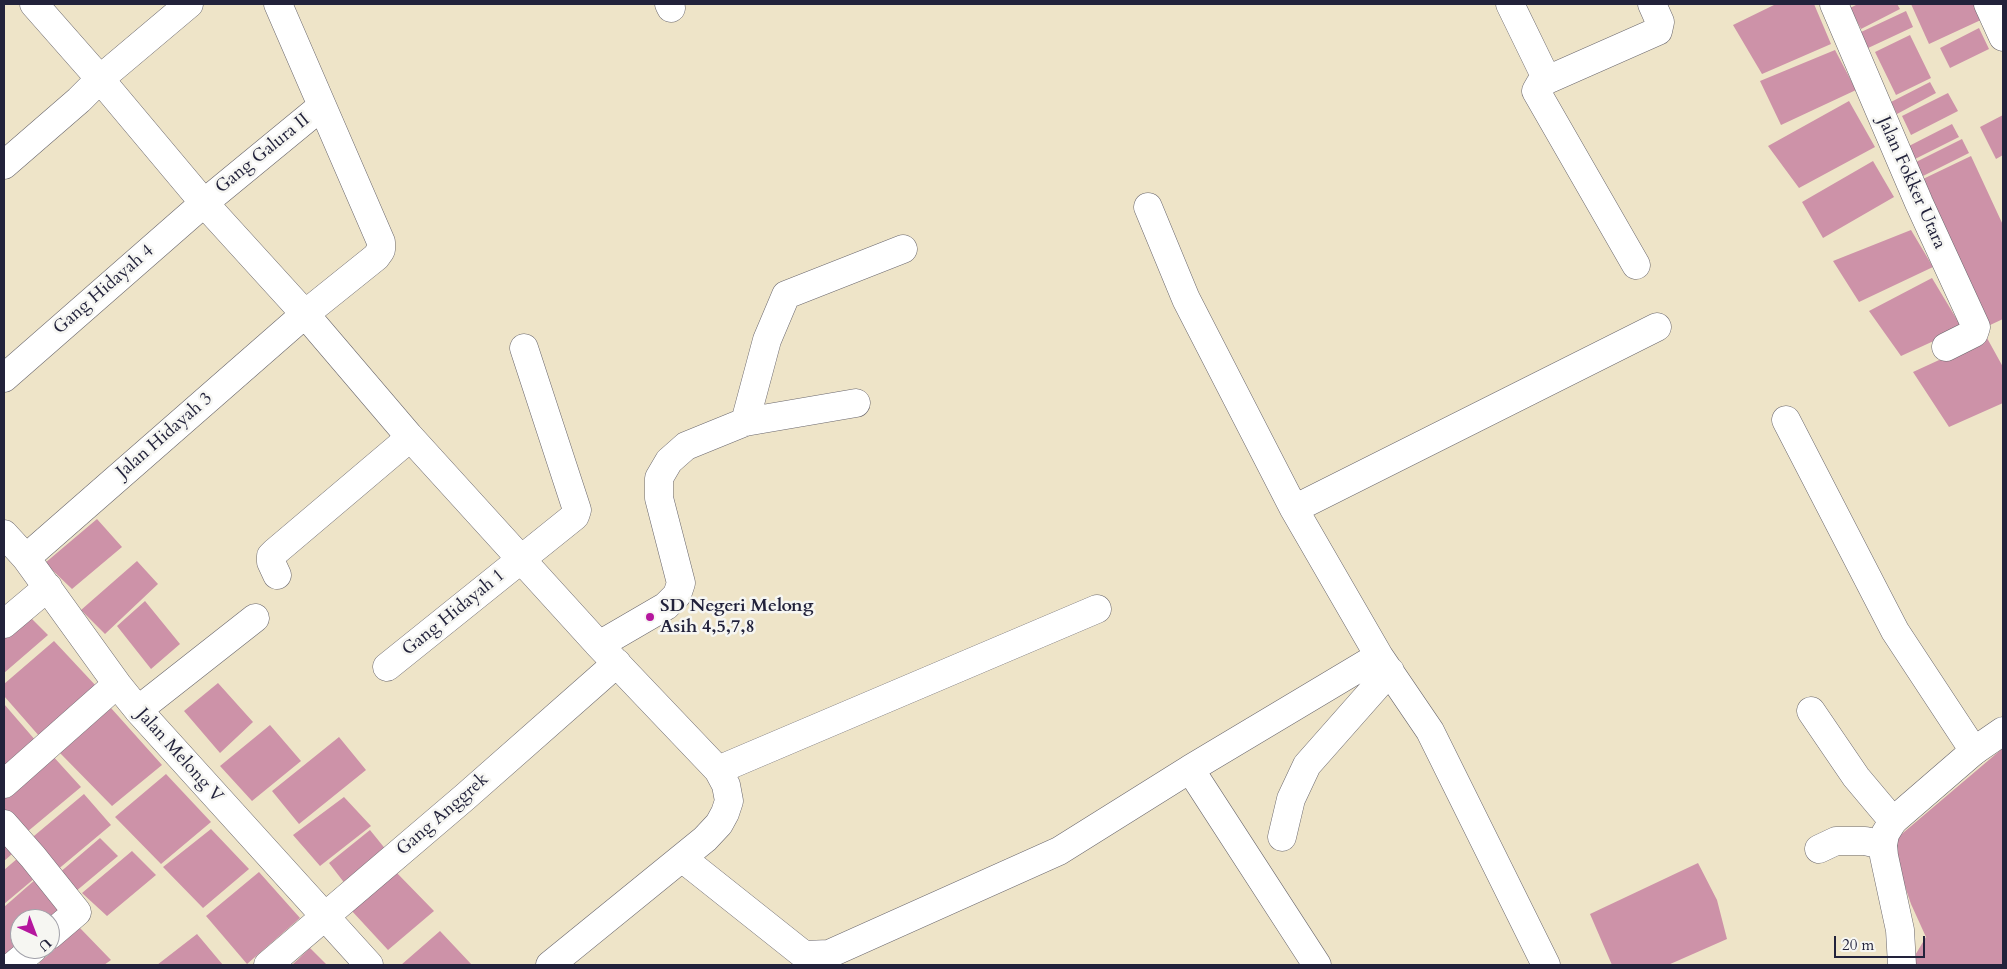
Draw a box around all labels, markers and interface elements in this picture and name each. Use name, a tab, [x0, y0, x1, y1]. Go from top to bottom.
street label: Gang Galura II	[211, 109, 315, 199]
street label: Jalan Fokker Utara	[1872, 113, 1950, 253]
street label: Gang Hidayah 4	[49, 241, 159, 339]
street label: Jalan Hidayah 3	[113, 388, 217, 484]
street label: Gang Hidayah 1	[398, 565, 510, 661]
place label: SD Negeri Melong Asih 4,5,7,8	[660, 596, 813, 638]
marker: SD Negeri Melong Asih 4,5,7,8	[644, 611, 656, 623]
street label: Jalan Melong V	[131, 705, 227, 807]
street label: Gang Anggrek	[393, 769, 493, 861]
north arrow	[10, 909, 60, 959]
scale bar	[1837, 926, 1928, 958]
text: U	[34, 934, 56, 955]
text: 20 m	[1842, 935, 1874, 955]

